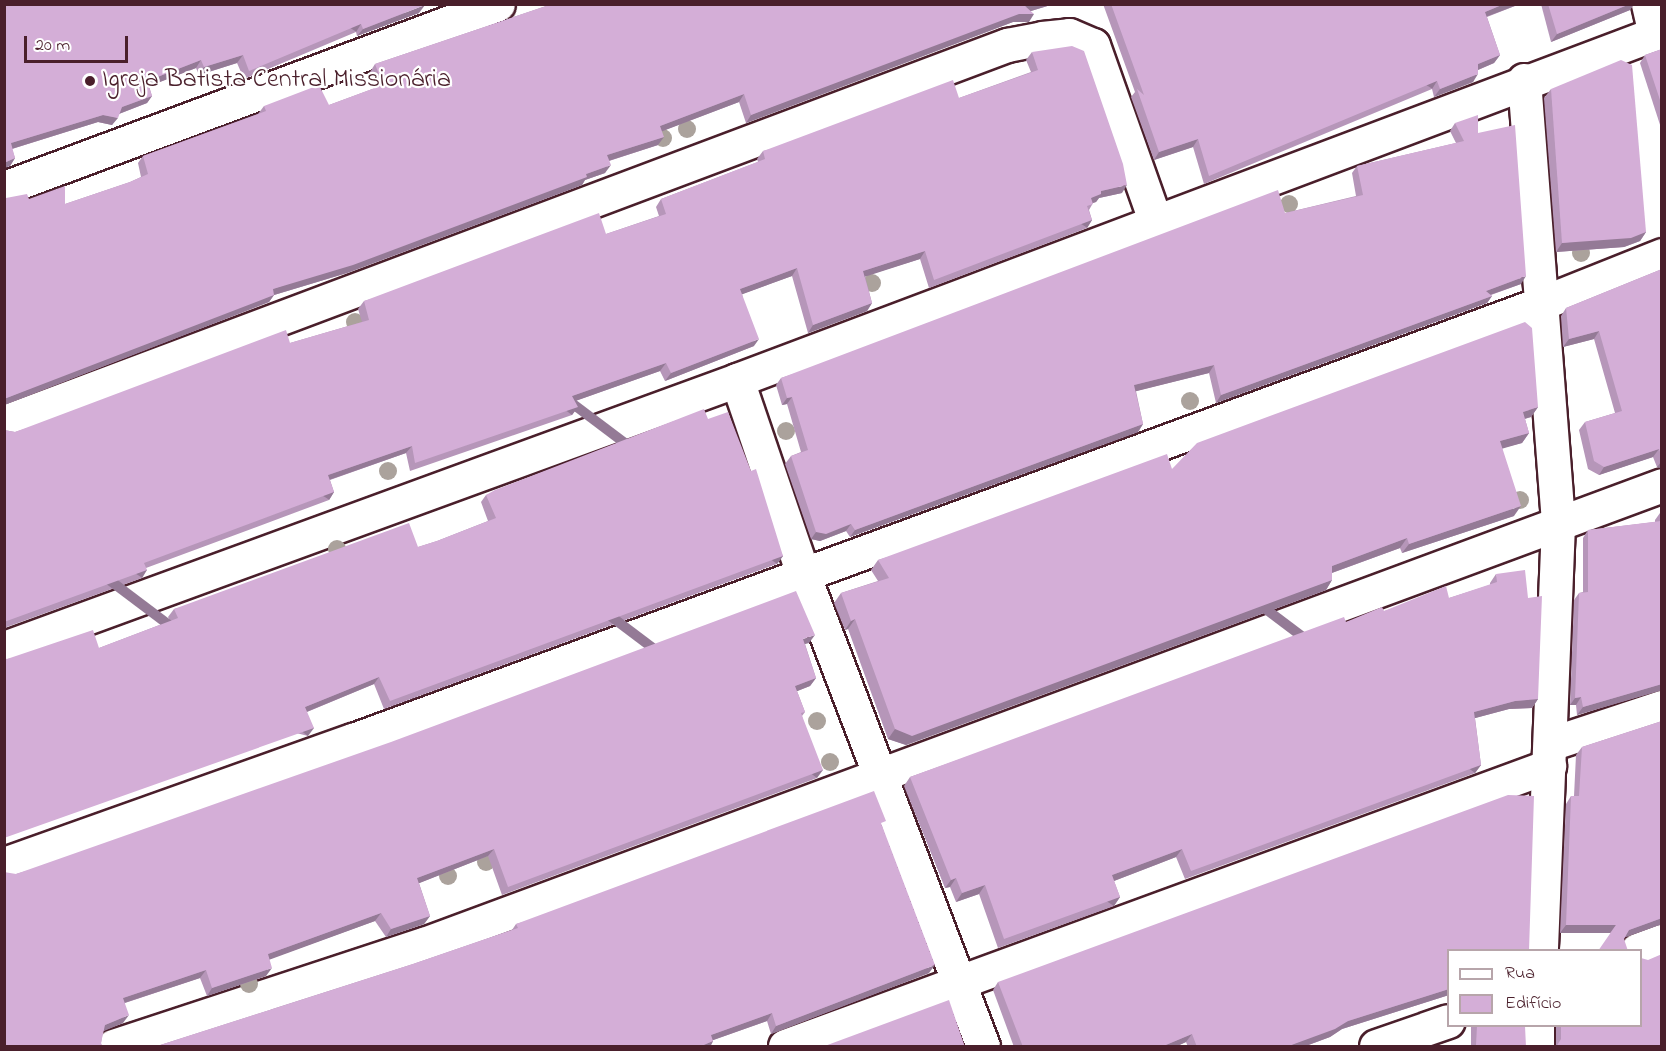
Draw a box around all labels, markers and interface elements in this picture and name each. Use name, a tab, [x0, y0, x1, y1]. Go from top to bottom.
scale bar	[27, 24, 130, 62]
text: 20 m	[35, 33, 70, 59]
place label: Igreja Batista Central Missionária	[102, 65, 451, 97]
marker: Igreja Batista Central Missionária	[83, 74, 97, 88]
legend	[1447, 949, 1642, 1027]
text: Rua	[1505, 961, 1535, 987]
text: Edifício	[1505, 991, 1561, 1017]

